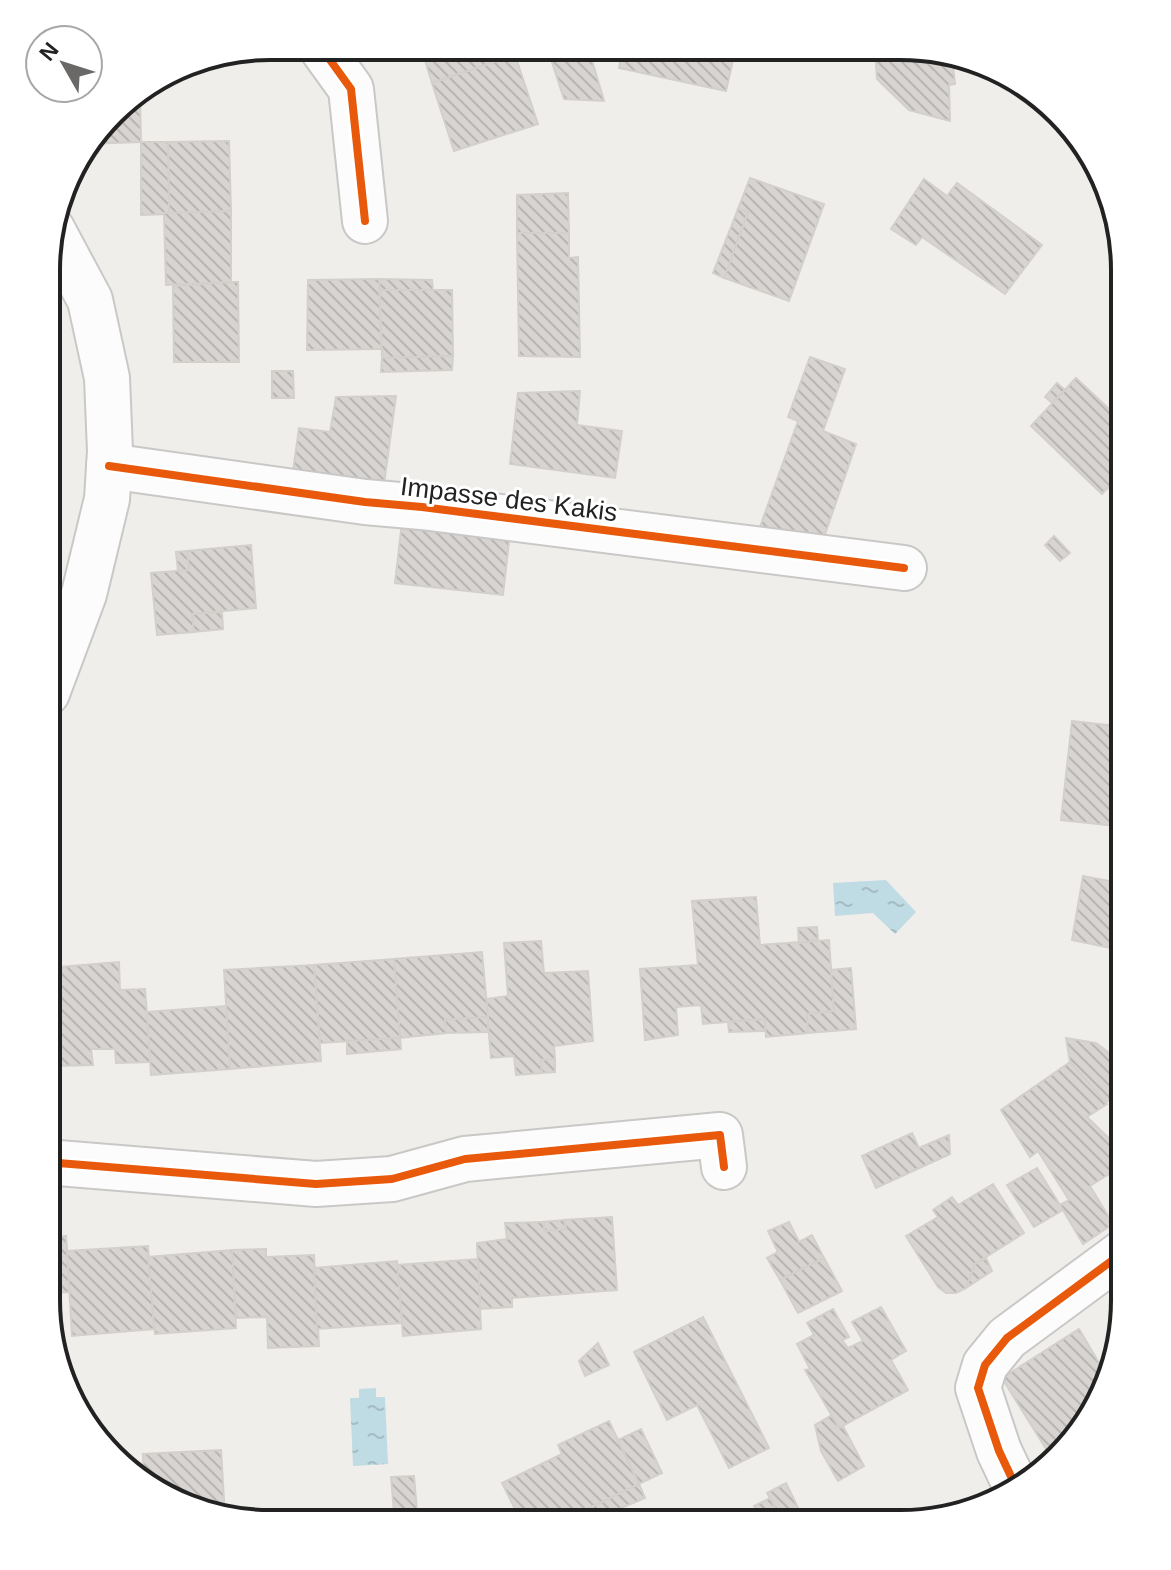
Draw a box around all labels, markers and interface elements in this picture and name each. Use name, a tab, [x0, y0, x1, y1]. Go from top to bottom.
north arrow	[24, 24, 104, 104]
text: N	[34, 38, 64, 66]
street label: Impasse des Kakis	[399, 471, 619, 527]

